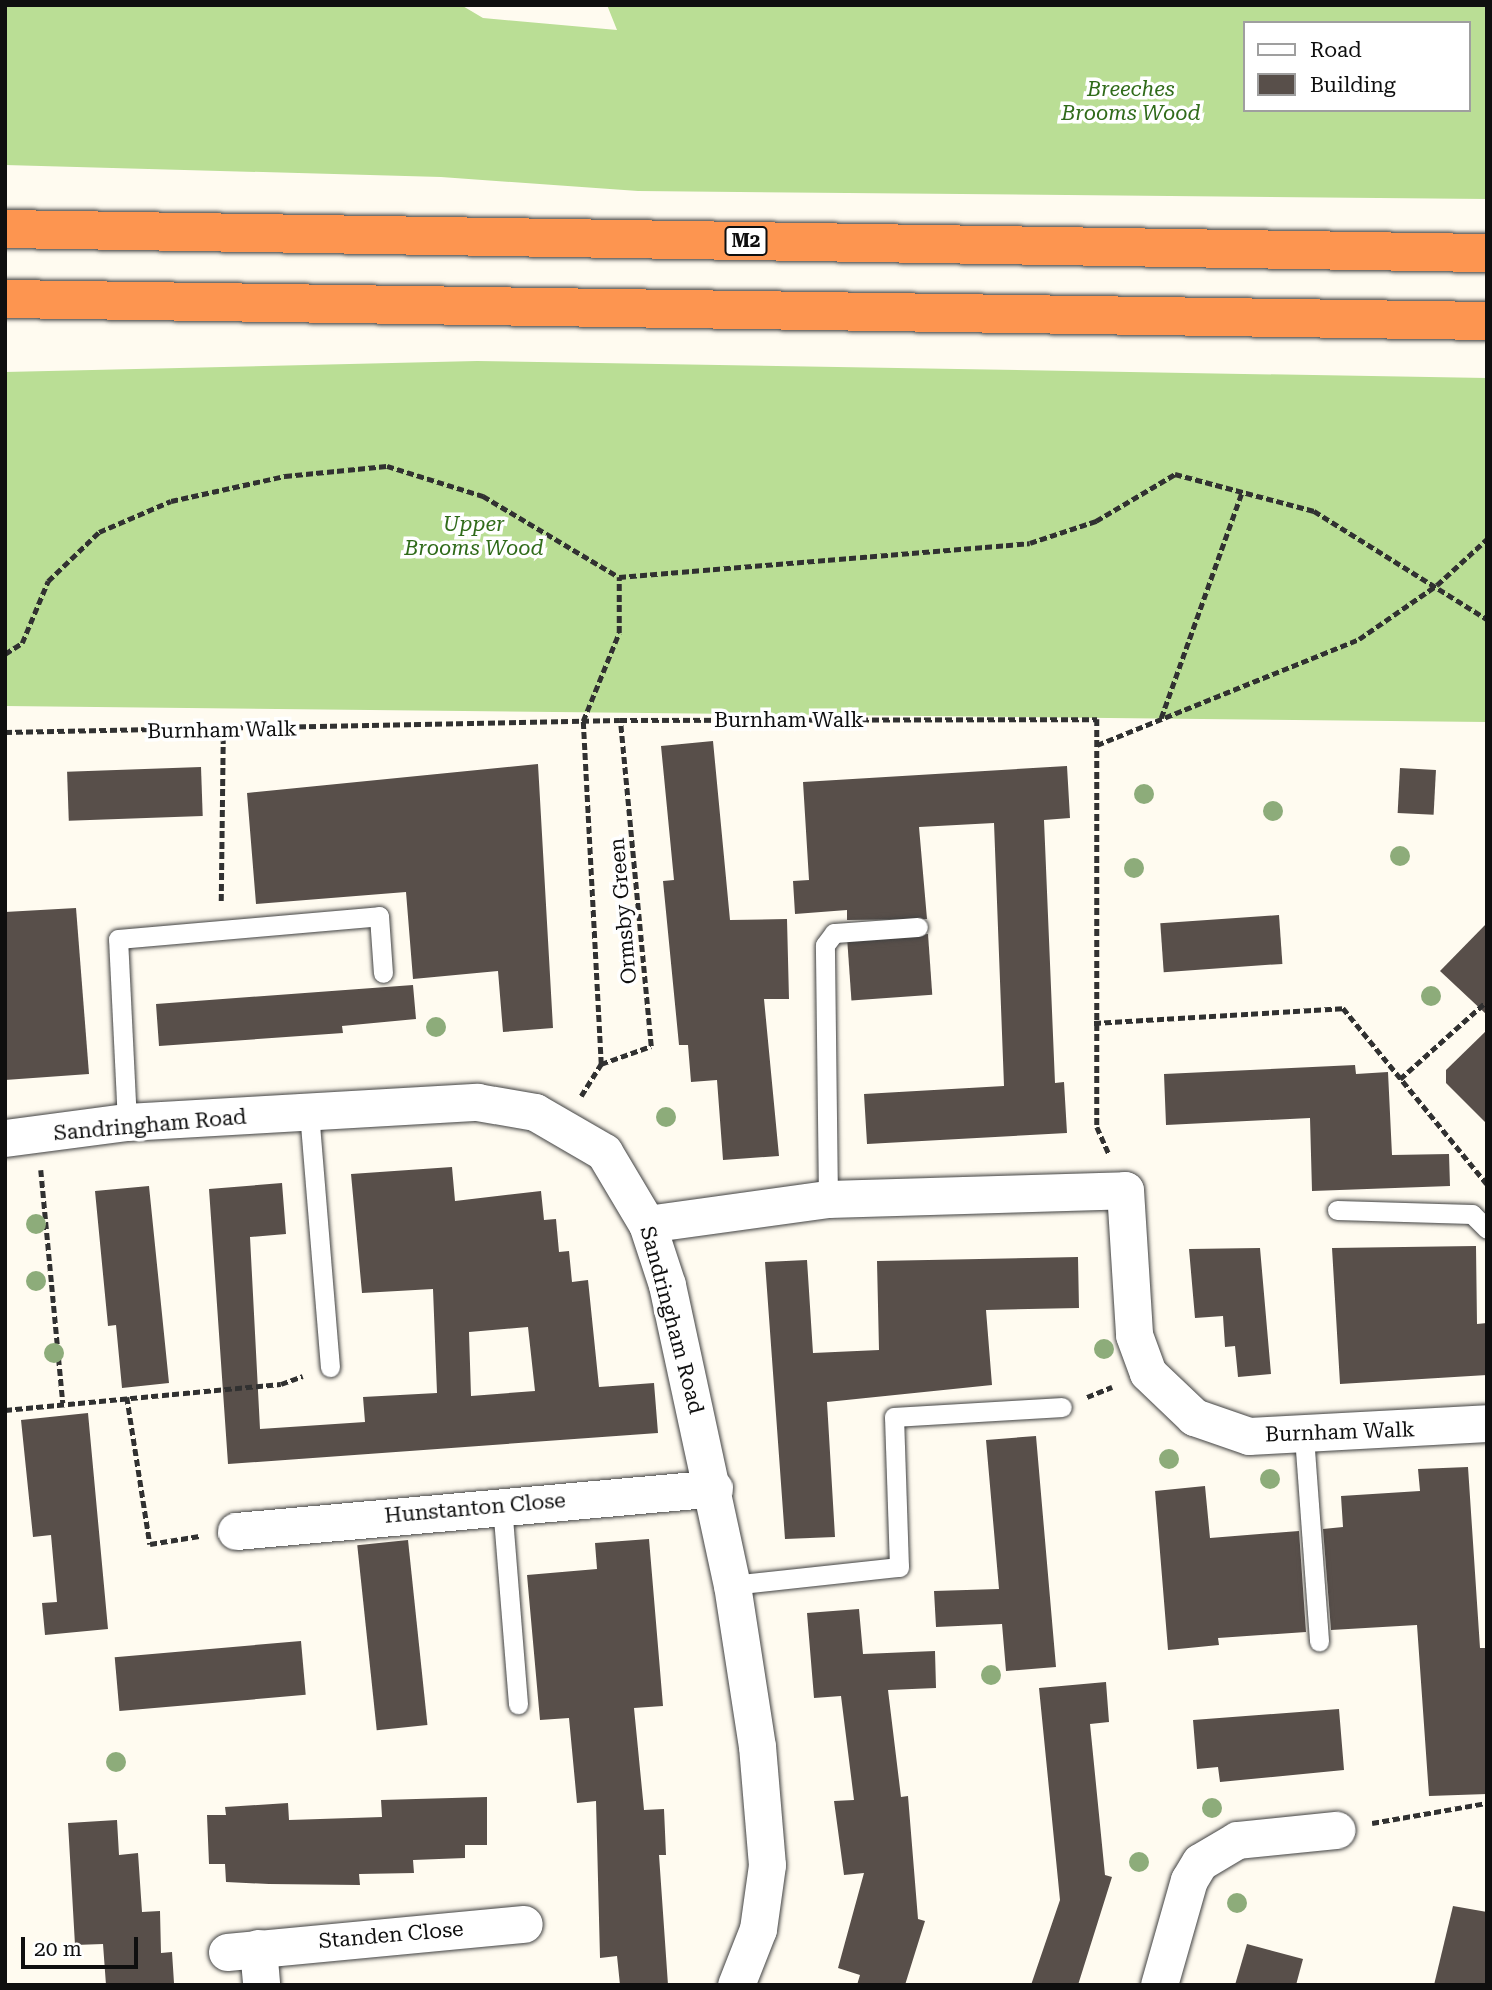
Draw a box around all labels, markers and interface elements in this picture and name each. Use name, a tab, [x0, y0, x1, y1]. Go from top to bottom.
legend	[1244, 21, 1471, 112]
text: Road	[1310, 38, 1362, 62]
text: Building	[1310, 73, 1396, 97]
park label: Breeches Brooms Wood	[1061, 76, 1201, 126]
road number: M2	[723, 226, 769, 256]
park label: Upper Brooms Wood	[404, 511, 544, 561]
street label: Burnham Walk	[714, 707, 864, 733]
street label: Burnham Walk	[147, 716, 297, 744]
street label: Ormsby Green	[604, 837, 642, 985]
street label: Sandringham Road	[53, 1104, 247, 1146]
street label: Sandringham Road	[635, 1223, 709, 1417]
street label: Burnham Walk	[1265, 1417, 1415, 1447]
street label: Hunstanton Close	[383, 1488, 567, 1528]
street label: Standen Close	[318, 1916, 464, 1954]
scale bar	[24, 1924, 142, 1968]
text: 20 m	[34, 1937, 82, 1961]

